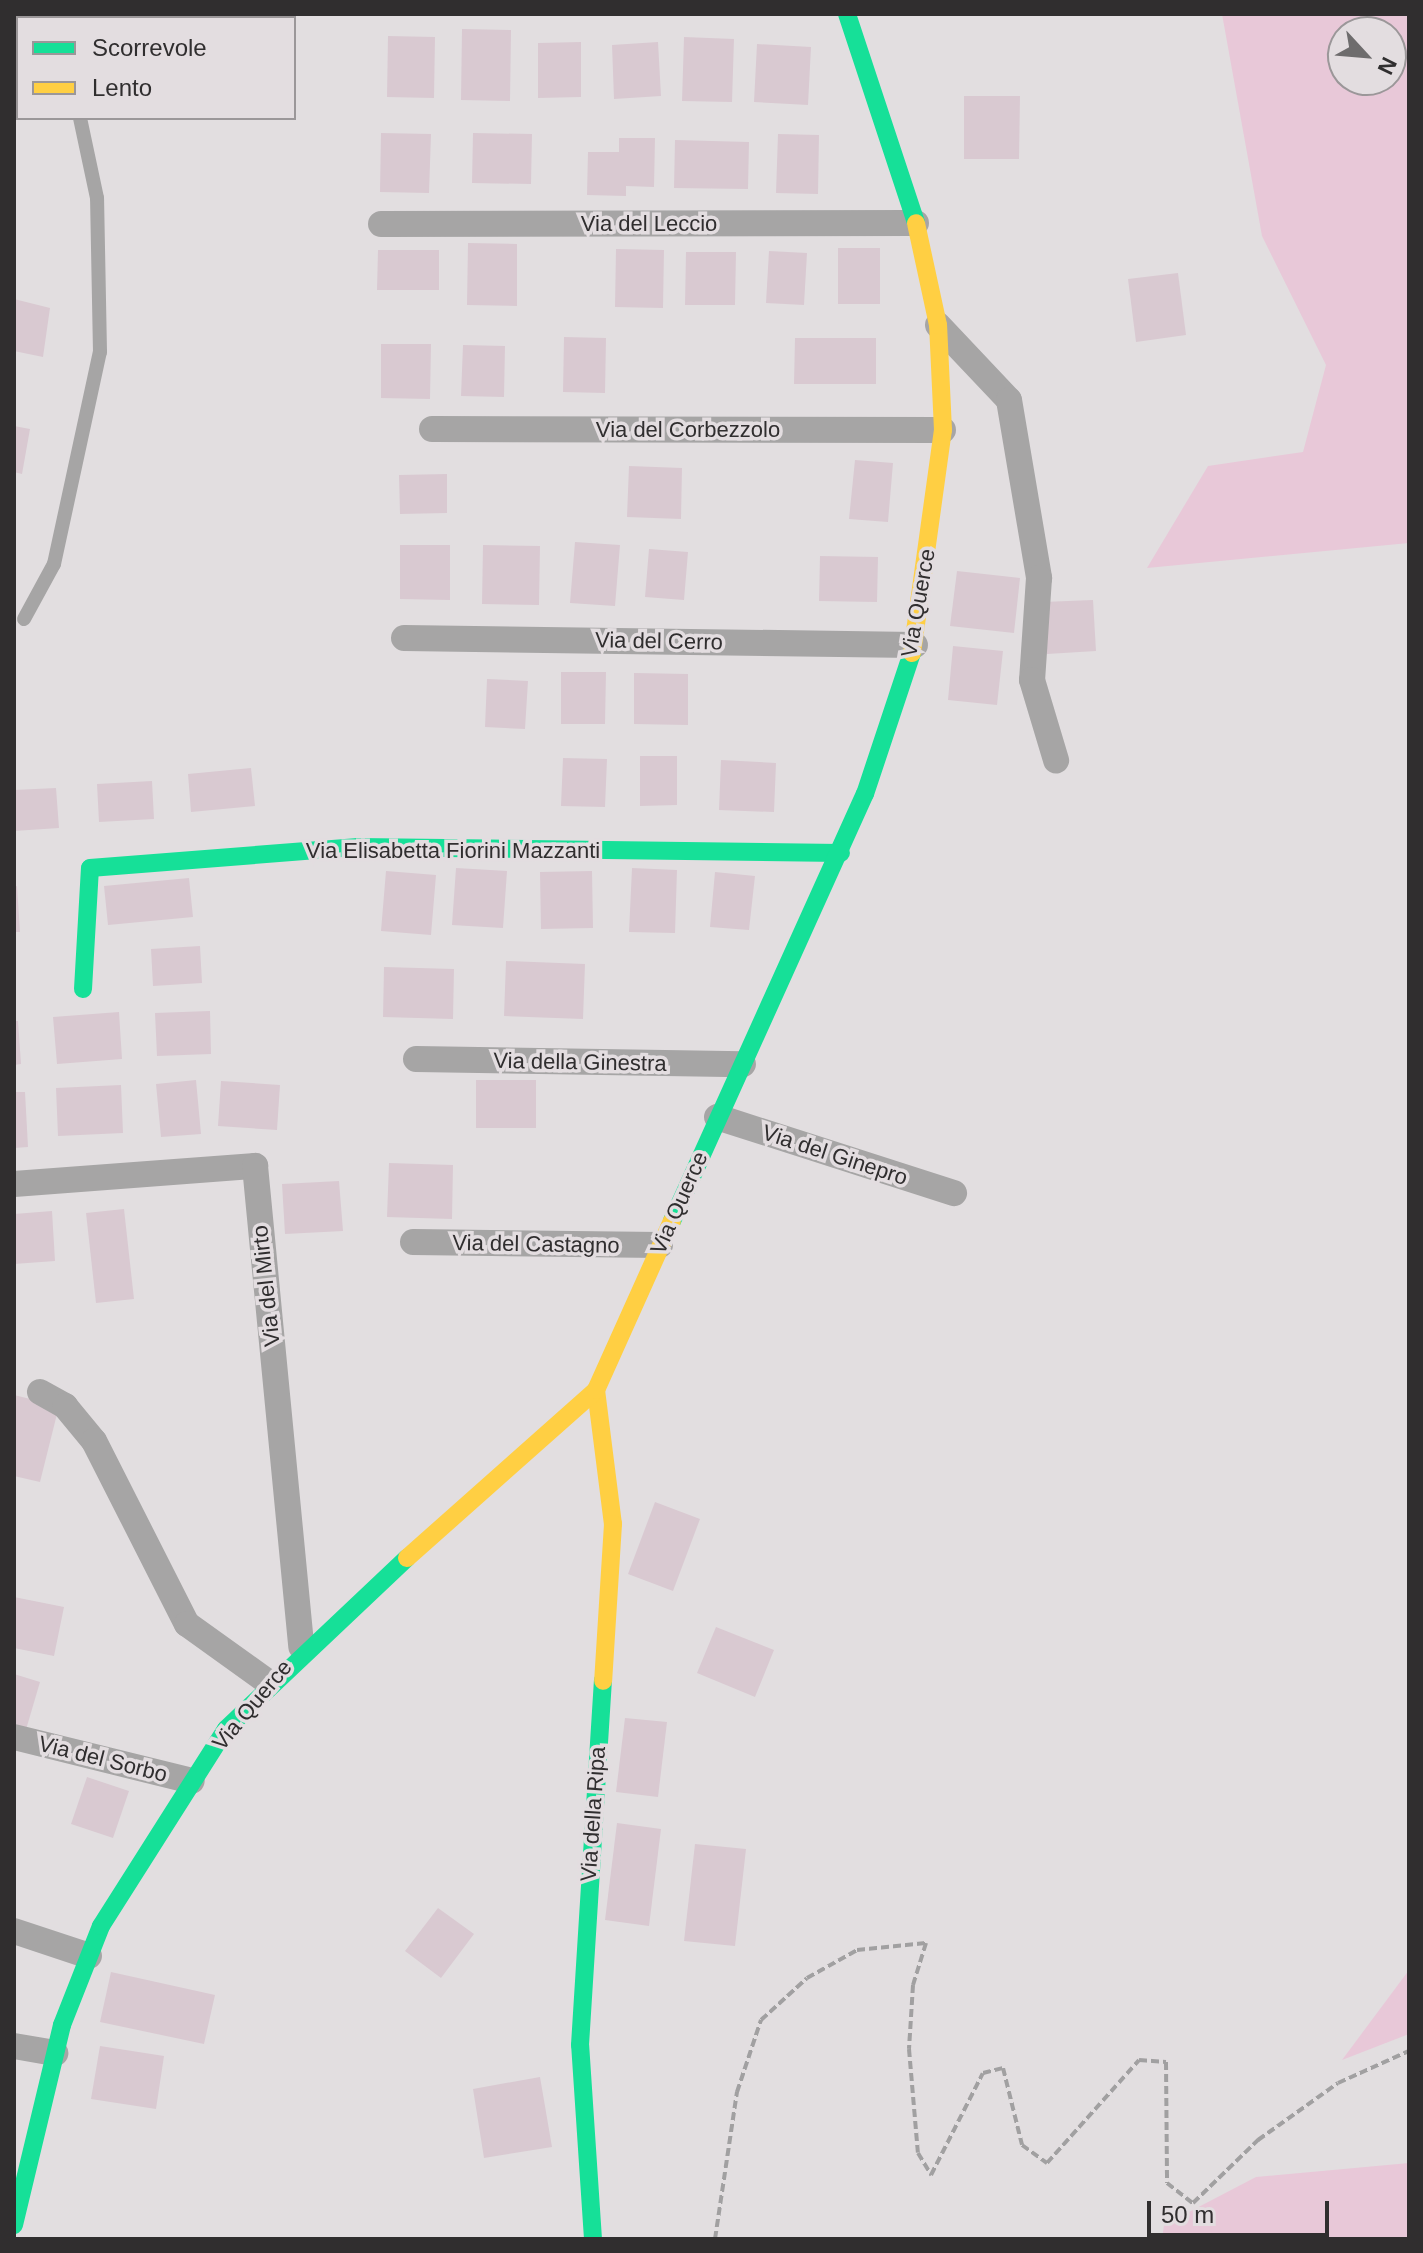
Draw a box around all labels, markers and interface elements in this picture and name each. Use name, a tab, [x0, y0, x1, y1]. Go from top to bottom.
legend	[16, 16, 296, 120]
north arrow	[1327, 16, 1407, 96]
text: Scorrevole	[92, 34, 207, 61]
text: N	[1373, 53, 1402, 78]
text: Lento	[92, 74, 152, 101]
street label: Via del Leccio	[581, 211, 717, 237]
street label: Via del Corbezzolo	[596, 417, 780, 443]
street label: Via Querce	[895, 547, 941, 659]
street label: Via del Cerro	[595, 627, 723, 655]
street label: Via Elisabetta Fiorini Mazzanti	[306, 838, 600, 864]
street label: Via della Ginestra	[493, 1047, 667, 1077]
street label: Via del Ginepro	[759, 1119, 911, 1191]
street label: Via Querce	[645, 1148, 713, 1258]
street label: Via del Mirto	[247, 1224, 285, 1348]
street label: Via del Castagno	[452, 1229, 620, 1259]
street label: Via Querce	[207, 1655, 297, 1755]
street label: Via del Sorbo	[36, 1730, 170, 1788]
street label: Via della Ripa	[575, 1746, 611, 1882]
scale bar	[1151, 2185, 1333, 2235]
text: 50 m	[1161, 2201, 1214, 2228]

